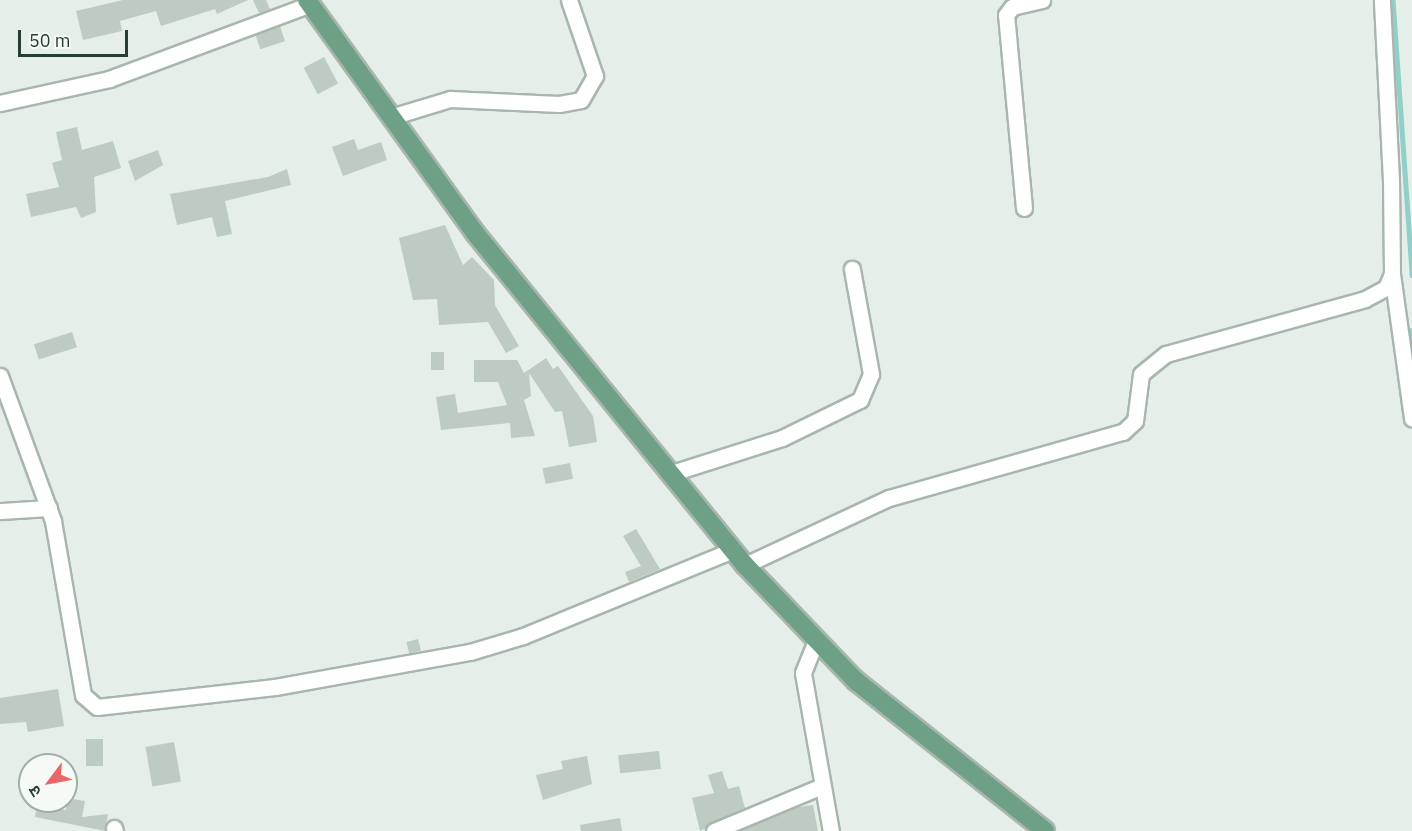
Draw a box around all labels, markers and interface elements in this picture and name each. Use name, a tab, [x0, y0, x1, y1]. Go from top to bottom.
scale bar	[21, 18, 130, 56]
text: 50 m	[29, 29, 71, 52]
north arrow	[18, 753, 78, 813]
text: उ	[23, 782, 45, 801]

